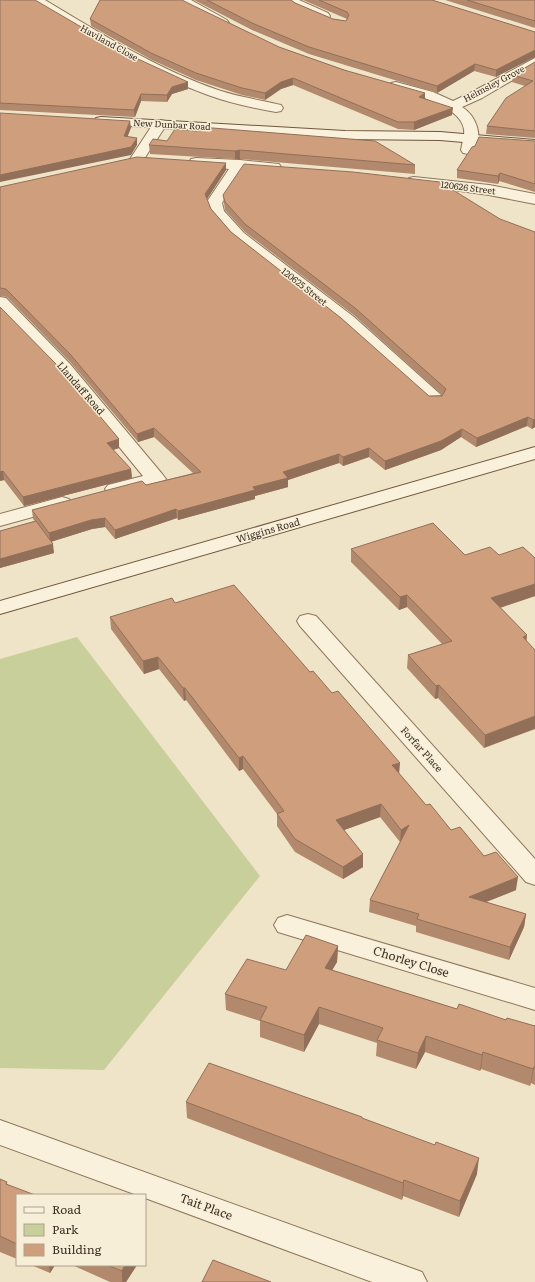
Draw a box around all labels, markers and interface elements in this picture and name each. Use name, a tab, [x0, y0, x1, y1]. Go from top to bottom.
street label: Haviland Close	[78, 20, 141, 64]
street label: Helmsley Grove	[460, 61, 527, 105]
street label: New Dunbar Road	[133, 115, 212, 133]
street label: 120626 Street	[440, 177, 497, 197]
street label: 120625 Street	[279, 264, 331, 309]
street label: Llandaff Road	[54, 358, 109, 418]
street label: Wiggins Road	[234, 513, 302, 546]
street label: Forfar Place	[398, 723, 447, 775]
street label: Chorley Close	[371, 941, 451, 981]
street label: Tait Place	[177, 1188, 235, 1224]
legend	[16, 1194, 146, 1266]
text: Road	[52, 1200, 82, 1218]
text: Park	[52, 1220, 79, 1238]
text: Building	[52, 1240, 102, 1258]

